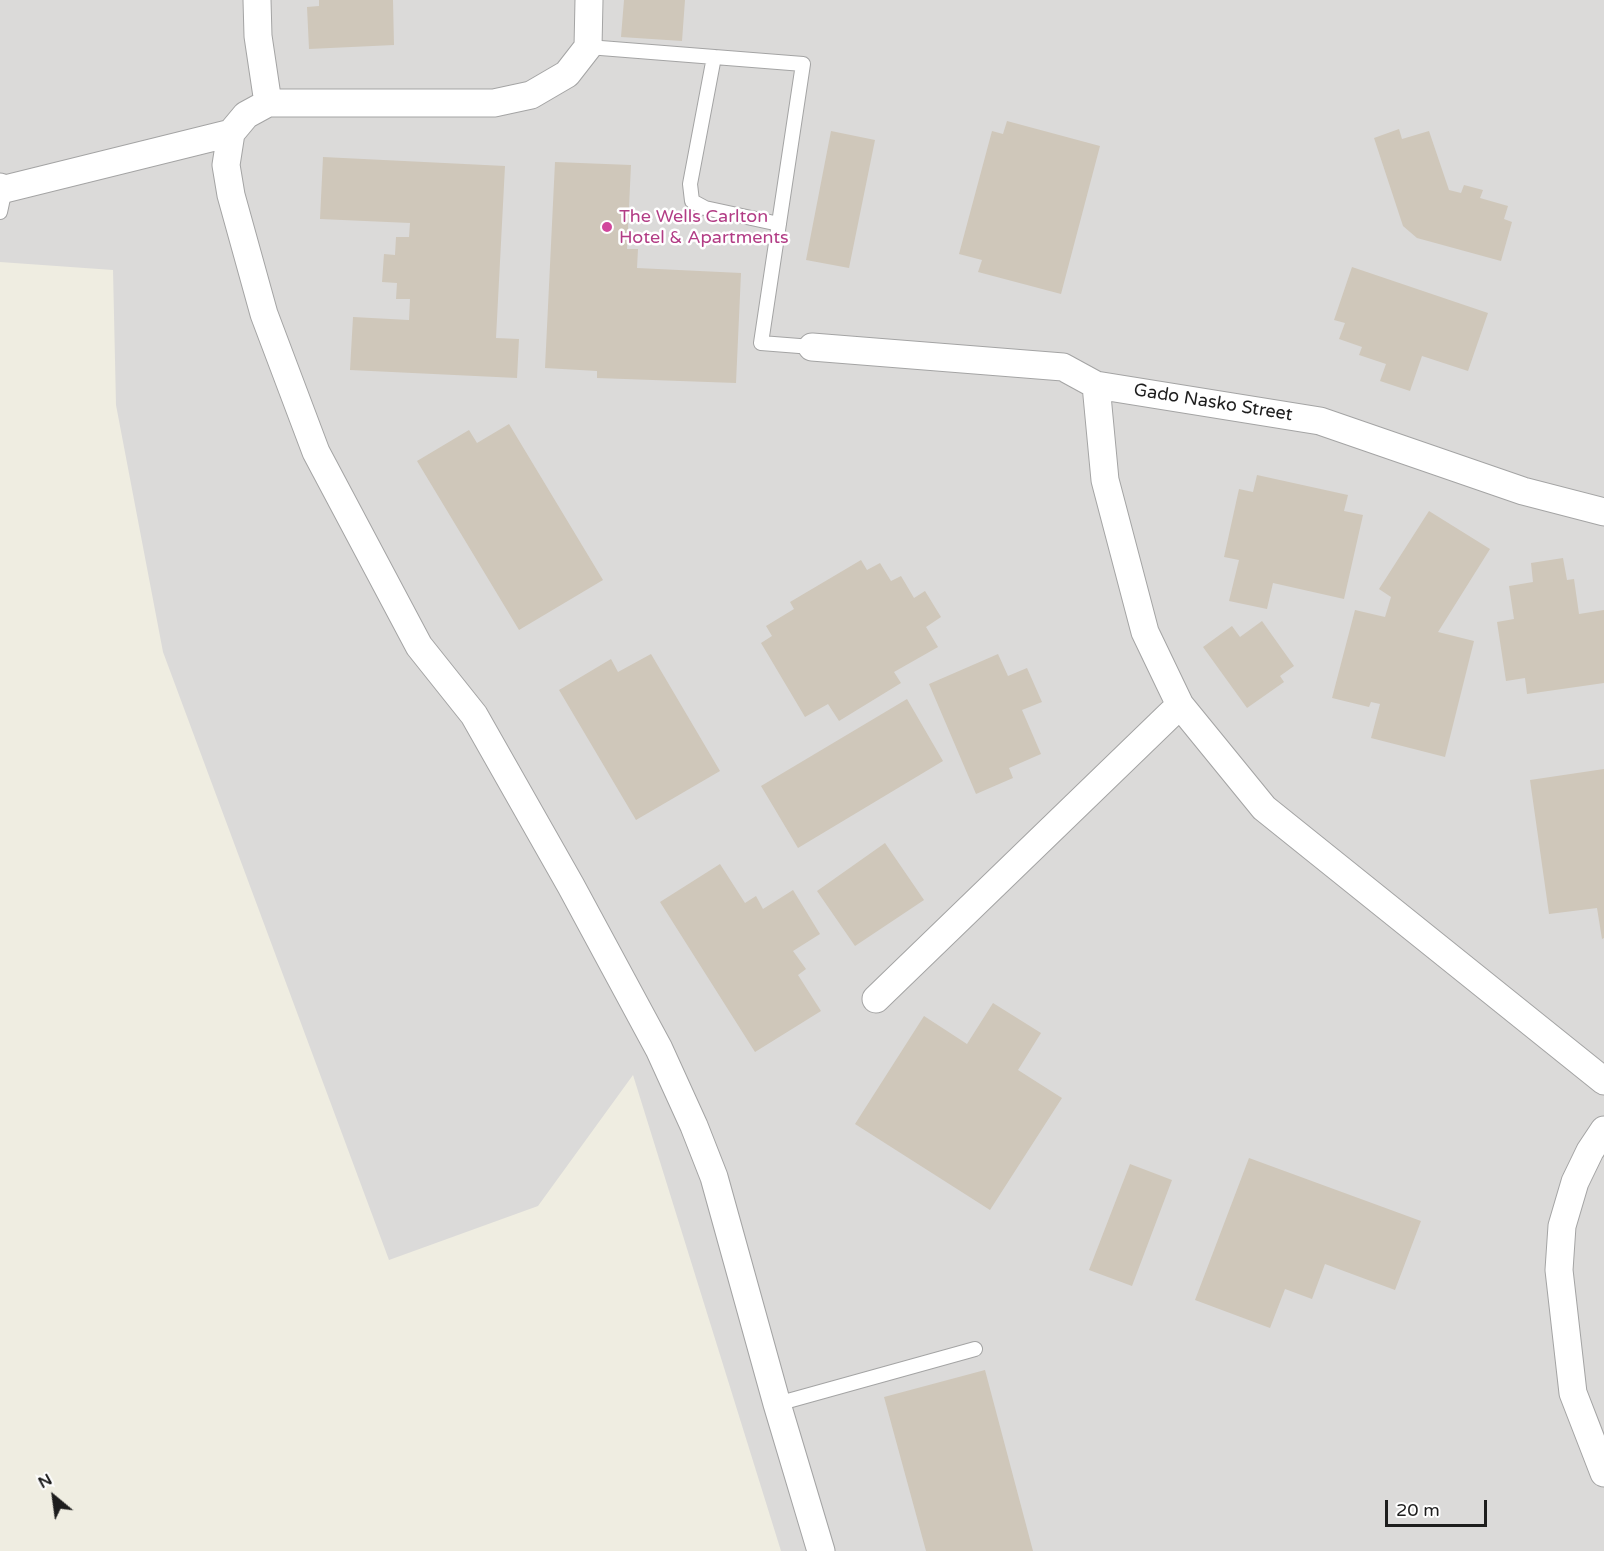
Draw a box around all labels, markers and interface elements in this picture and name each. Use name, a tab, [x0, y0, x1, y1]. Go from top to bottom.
place label: The Wells Carlton Hotel & Apartments	[619, 206, 789, 248]
marker: The Wells Carlton Hotel & Apartments	[600, 220, 614, 234]
street label: Gado Nasko Street	[1132, 380, 1294, 426]
north arrow	[24, 1467, 84, 1527]
text: N	[35, 1469, 56, 1493]
scale bar	[1388, 1488, 1490, 1526]
text: 20 m	[1396, 1499, 1440, 1521]

